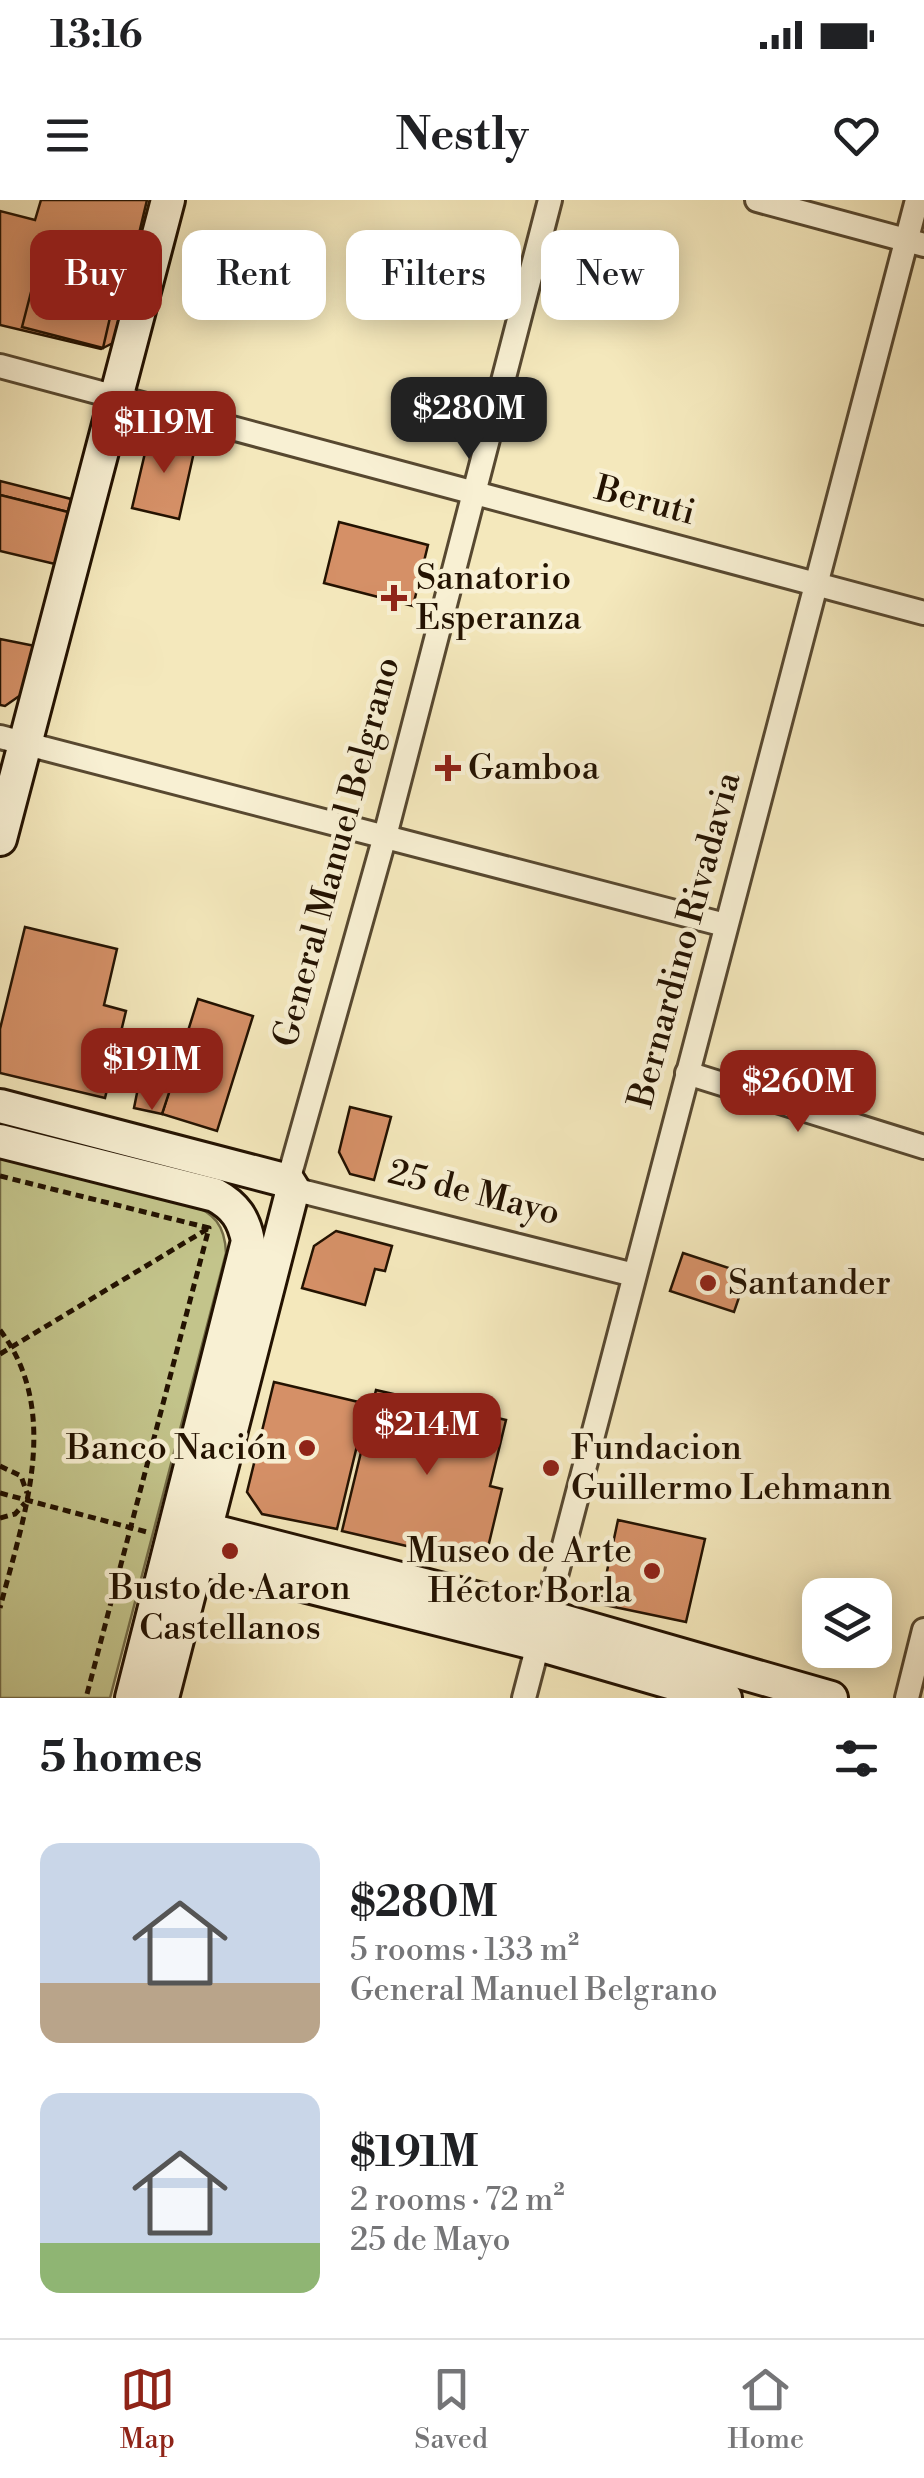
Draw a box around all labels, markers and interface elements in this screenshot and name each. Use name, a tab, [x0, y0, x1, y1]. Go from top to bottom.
text: 13:16	[50, 12, 142, 59]
text: Nestly	[395, 107, 529, 164]
icon: menu	[40, 108, 95, 163]
icon: heart	[829, 108, 884, 163]
chip: Buy	[30, 230, 162, 320]
chip: Rent	[182, 230, 326, 320]
chip: Filters	[346, 230, 521, 320]
chip: New	[541, 230, 679, 320]
pin: $280M	[399, 377, 539, 462]
text: $280M	[413, 389, 525, 429]
pin: $119M	[94, 391, 234, 476]
text: $119M	[114, 403, 214, 443]
street label: Beruti	[589, 467, 700, 535]
place label: Sanatorio Esperanza	[416, 557, 582, 640]
marker: Sanatorio Esperanza	[381, 585, 407, 611]
street label: General Manuel Belgrano	[264, 652, 410, 1052]
place label: Gamboa	[468, 747, 600, 790]
marker: Gamboa	[437, 757, 459, 779]
street label: Bernardino Rivadavia	[619, 767, 751, 1113]
pin: $191M	[82, 1028, 222, 1113]
text: $191M	[103, 1040, 201, 1080]
pin: $260M	[728, 1050, 868, 1135]
text: $260M	[742, 1062, 854, 1102]
street label: 25 de Mayo	[384, 1151, 564, 1235]
place label: Santander	[728, 1262, 891, 1305]
marker: Santander	[697, 1272, 719, 1294]
pin: $214M	[357, 1393, 497, 1478]
text: $214M	[375, 1405, 479, 1445]
place label: Banco Nación	[65, 1427, 287, 1470]
place label: Fundacion Guillermo Lehmann	[571, 1427, 892, 1510]
marker: Banco Nación	[296, 1437, 318, 1459]
marker: Fundacion Guillermo Lehmann	[540, 1457, 562, 1479]
place label: Museo de Arte Héctor Borla	[407, 1530, 632, 1613]
marker: Busto de Aaron Castellanos	[219, 1540, 241, 1562]
marker: Museo de Arte Héctor Borla	[641, 1560, 663, 1582]
place label: Busto de Aaron Castellanos	[108, 1567, 351, 1650]
map controls	[802, 1578, 892, 1668]
button: layers	[802, 1578, 892, 1668]
icon: filters	[829, 1731, 884, 1786]
text: 5 homes	[40, 1732, 202, 1785]
text: $280M	[350, 1877, 497, 1930]
icon: home	[120, 1883, 240, 2003]
text: 5 rooms · 133 m²	[350, 1930, 579, 1970]
text: General Manuel Belgrano	[350, 1970, 717, 2010]
text: $191M	[350, 2127, 478, 2180]
icon: home	[120, 2133, 240, 2253]
text: 2 rooms · 72 m²	[350, 2180, 565, 2220]
text: 25 de Mayo	[350, 2220, 511, 2260]
tab: Map	[120, 2362, 175, 2457]
tab: Saved	[414, 2362, 488, 2457]
tab: Home	[727, 2362, 804, 2457]

